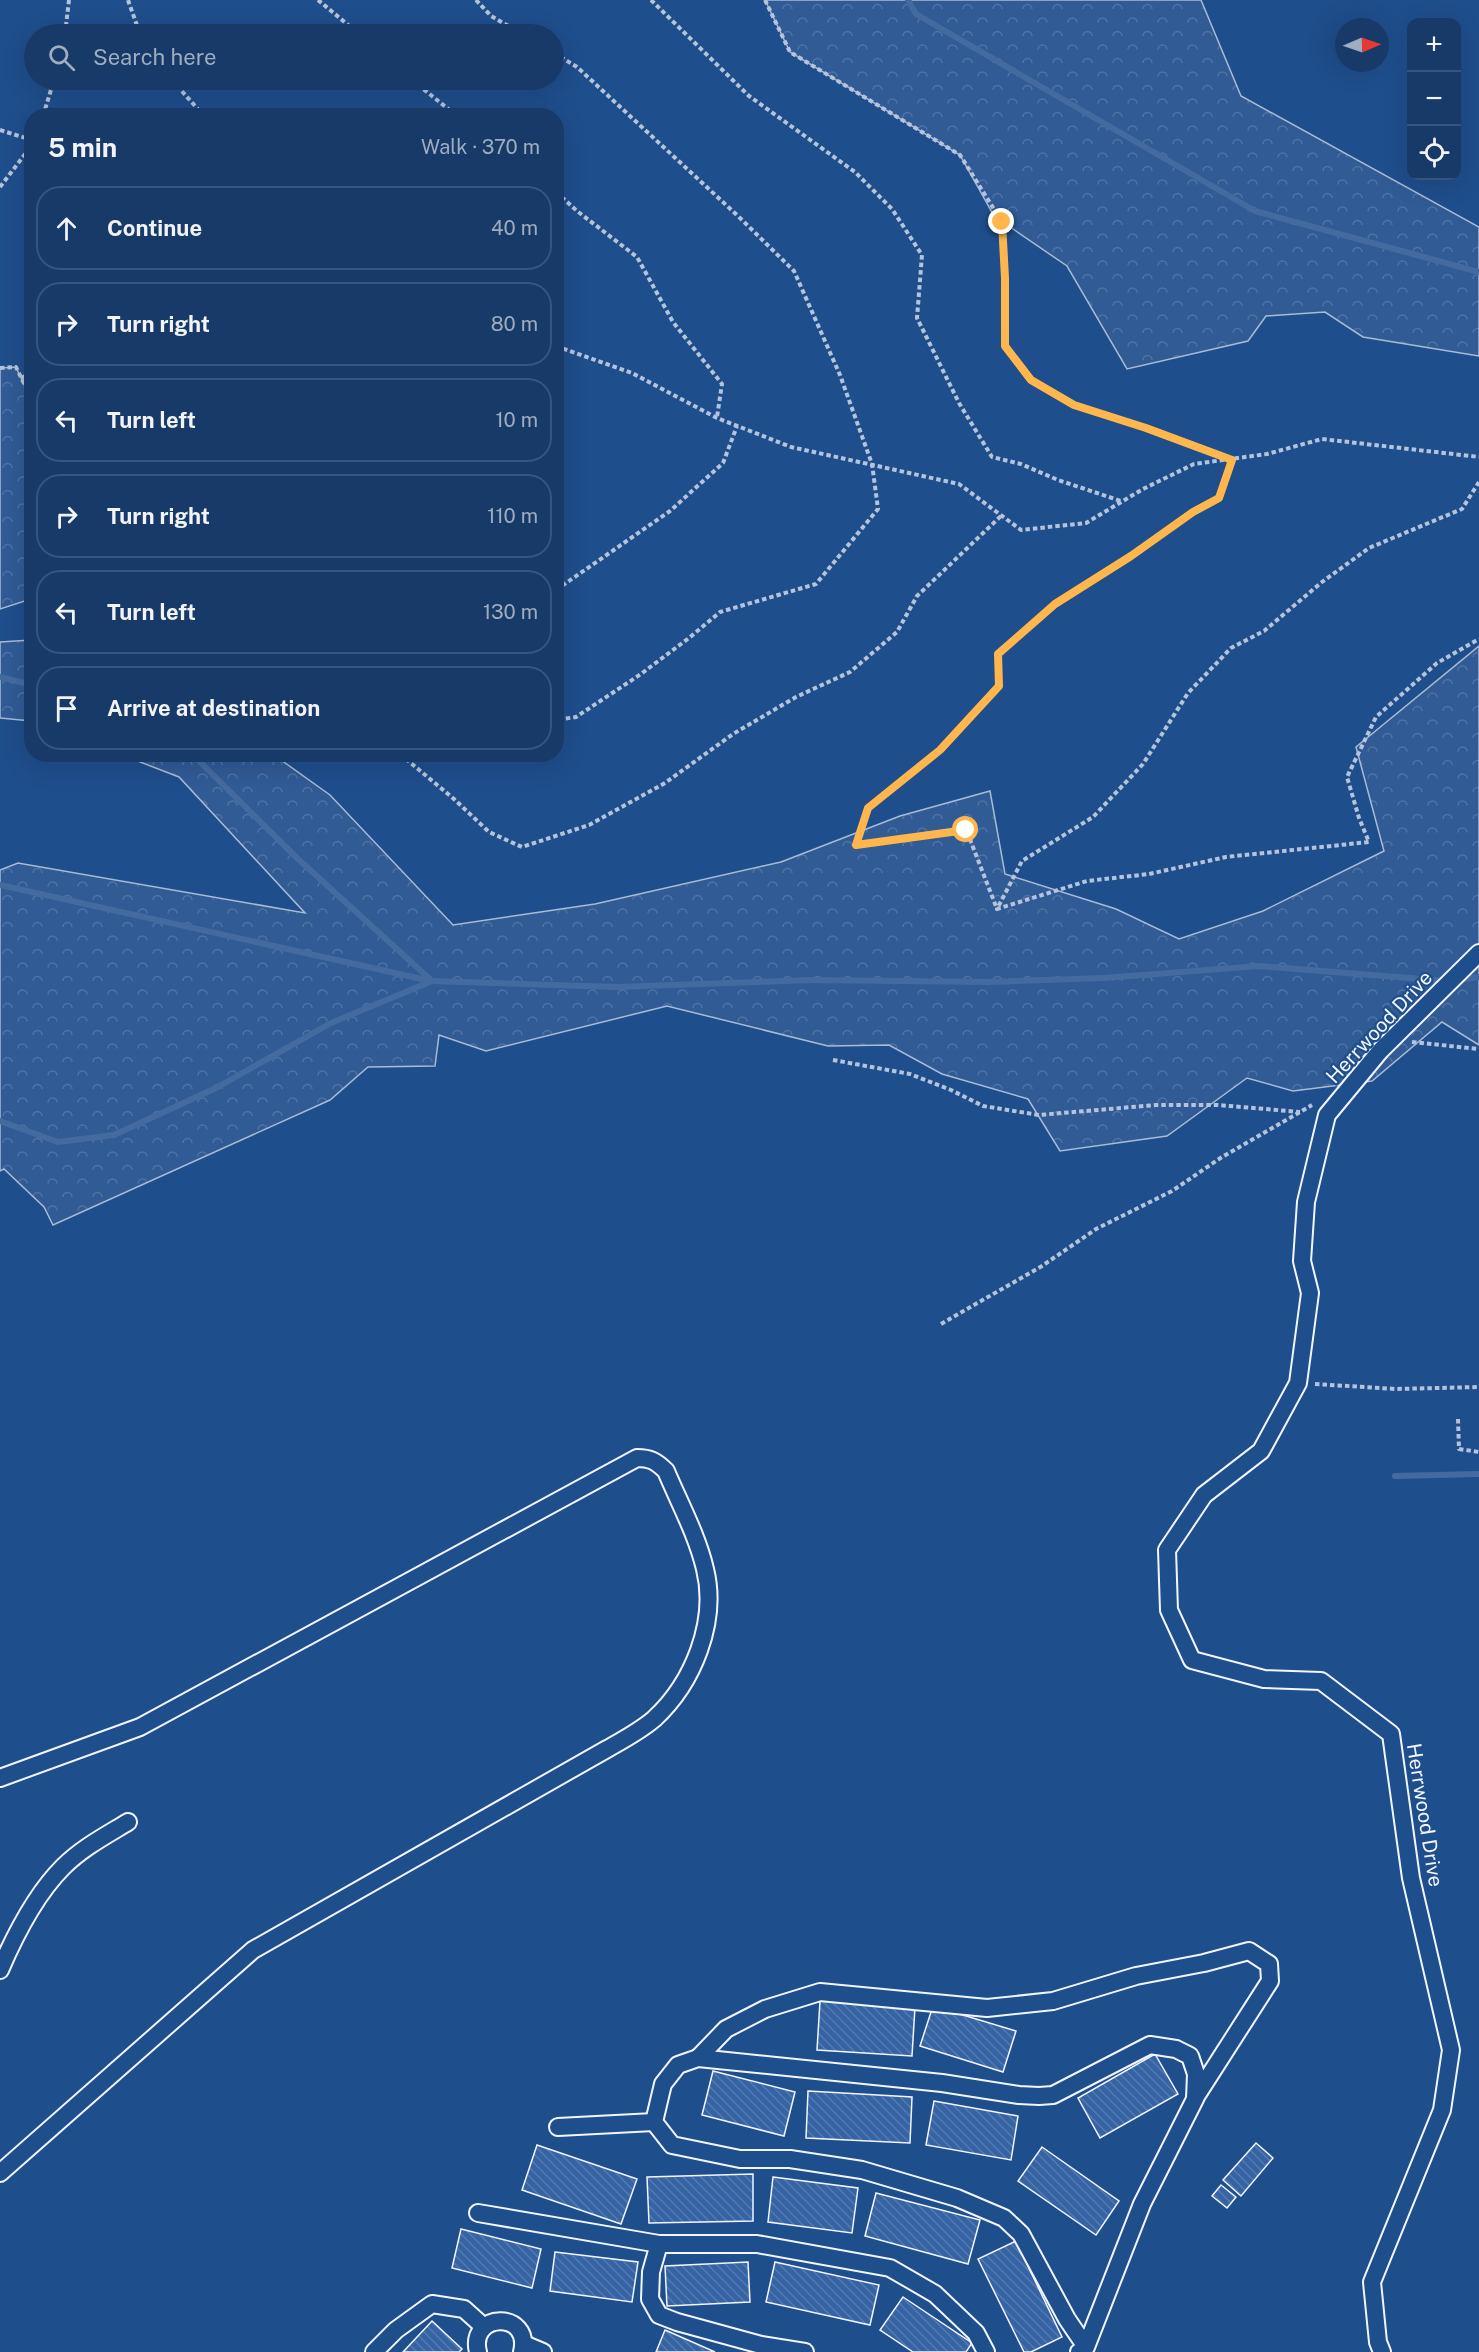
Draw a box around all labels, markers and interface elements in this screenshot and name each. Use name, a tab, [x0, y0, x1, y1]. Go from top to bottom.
north arrow	[1335, 18, 1389, 72]
map controls	[1407, 18, 1461, 180]
button: +	[1407, 18, 1461, 72]
search box	[24, 24, 564, 90]
icon: search	[45, 41, 78, 74]
text: Search here	[93, 44, 217, 70]
button: −	[1407, 72, 1461, 126]
button: locate	[1407, 126, 1461, 180]
text: 5 min	[48, 132, 117, 163]
text: Walk · 370 m	[421, 135, 540, 159]
route end	[988, 208, 1014, 234]
icon: ahead	[50, 212, 83, 245]
text: Continue	[107, 215, 202, 241]
text: 40 m	[491, 216, 538, 240]
icon: right	[50, 308, 83, 341]
text: Turn right	[107, 311, 210, 337]
text: 80 m	[491, 312, 538, 336]
icon: left	[50, 404, 83, 437]
text: Turn left	[107, 407, 196, 433]
text: 10 m	[495, 408, 538, 432]
icon: right	[50, 500, 83, 533]
text: Turn right	[107, 503, 210, 529]
text: 110 m	[487, 504, 538, 528]
icon: left	[50, 596, 83, 629]
text: Turn left	[107, 599, 196, 625]
text: 130 m	[483, 600, 538, 624]
icon: arrive	[50, 692, 83, 725]
text: Arrive at destination	[107, 695, 320, 721]
route start	[952, 816, 978, 842]
street label: Herrwood Drive	[1321, 966, 1437, 1088]
street label: Herrwood Drive	[1402, 1741, 1448, 1889]

